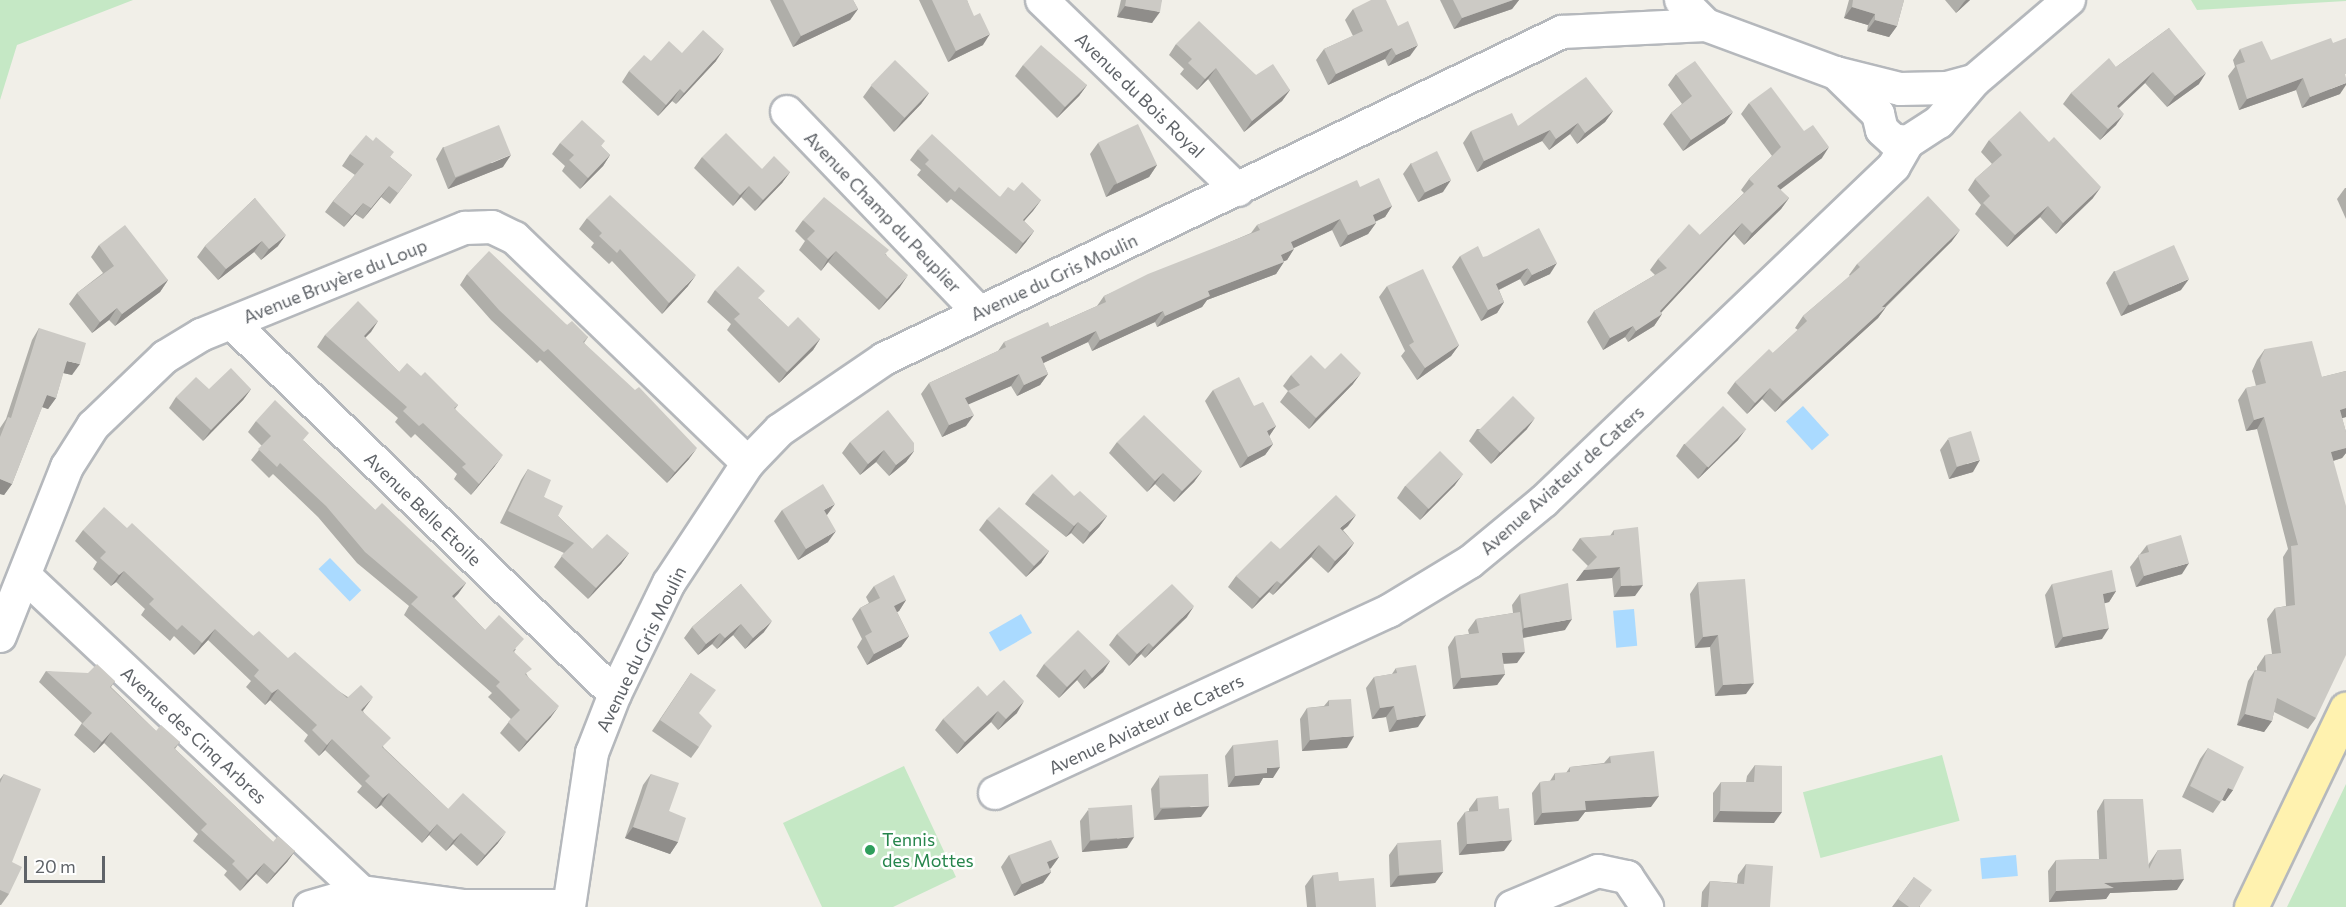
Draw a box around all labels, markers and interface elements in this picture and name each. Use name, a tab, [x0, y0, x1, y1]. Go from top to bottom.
street label: Avenue du Bois Royal	[1071, 28, 1209, 162]
street label: Avenue Champ du Peuplier	[800, 127, 966, 297]
street label: Avenue du Gris Moulin	[967, 229, 1141, 325]
street label: Avenue Bruyère du Loup	[240, 234, 430, 328]
street label: Avenue Aviateur de Caters	[1476, 401, 1648, 559]
street label: Avenue Belle Etoile	[360, 448, 486, 570]
street label: Avenue du Gris Moulin	[592, 563, 690, 735]
street label: Avenue des Cinq Arbres	[117, 662, 271, 808]
street label: Avenue Aviateur de Caters	[1045, 669, 1247, 779]
place label: Tennis des Mottes	[882, 829, 974, 872]
marker: Tennis des Mottes	[863, 843, 877, 857]
scale bar	[27, 844, 108, 882]
text: 20 m	[35, 855, 76, 877]

